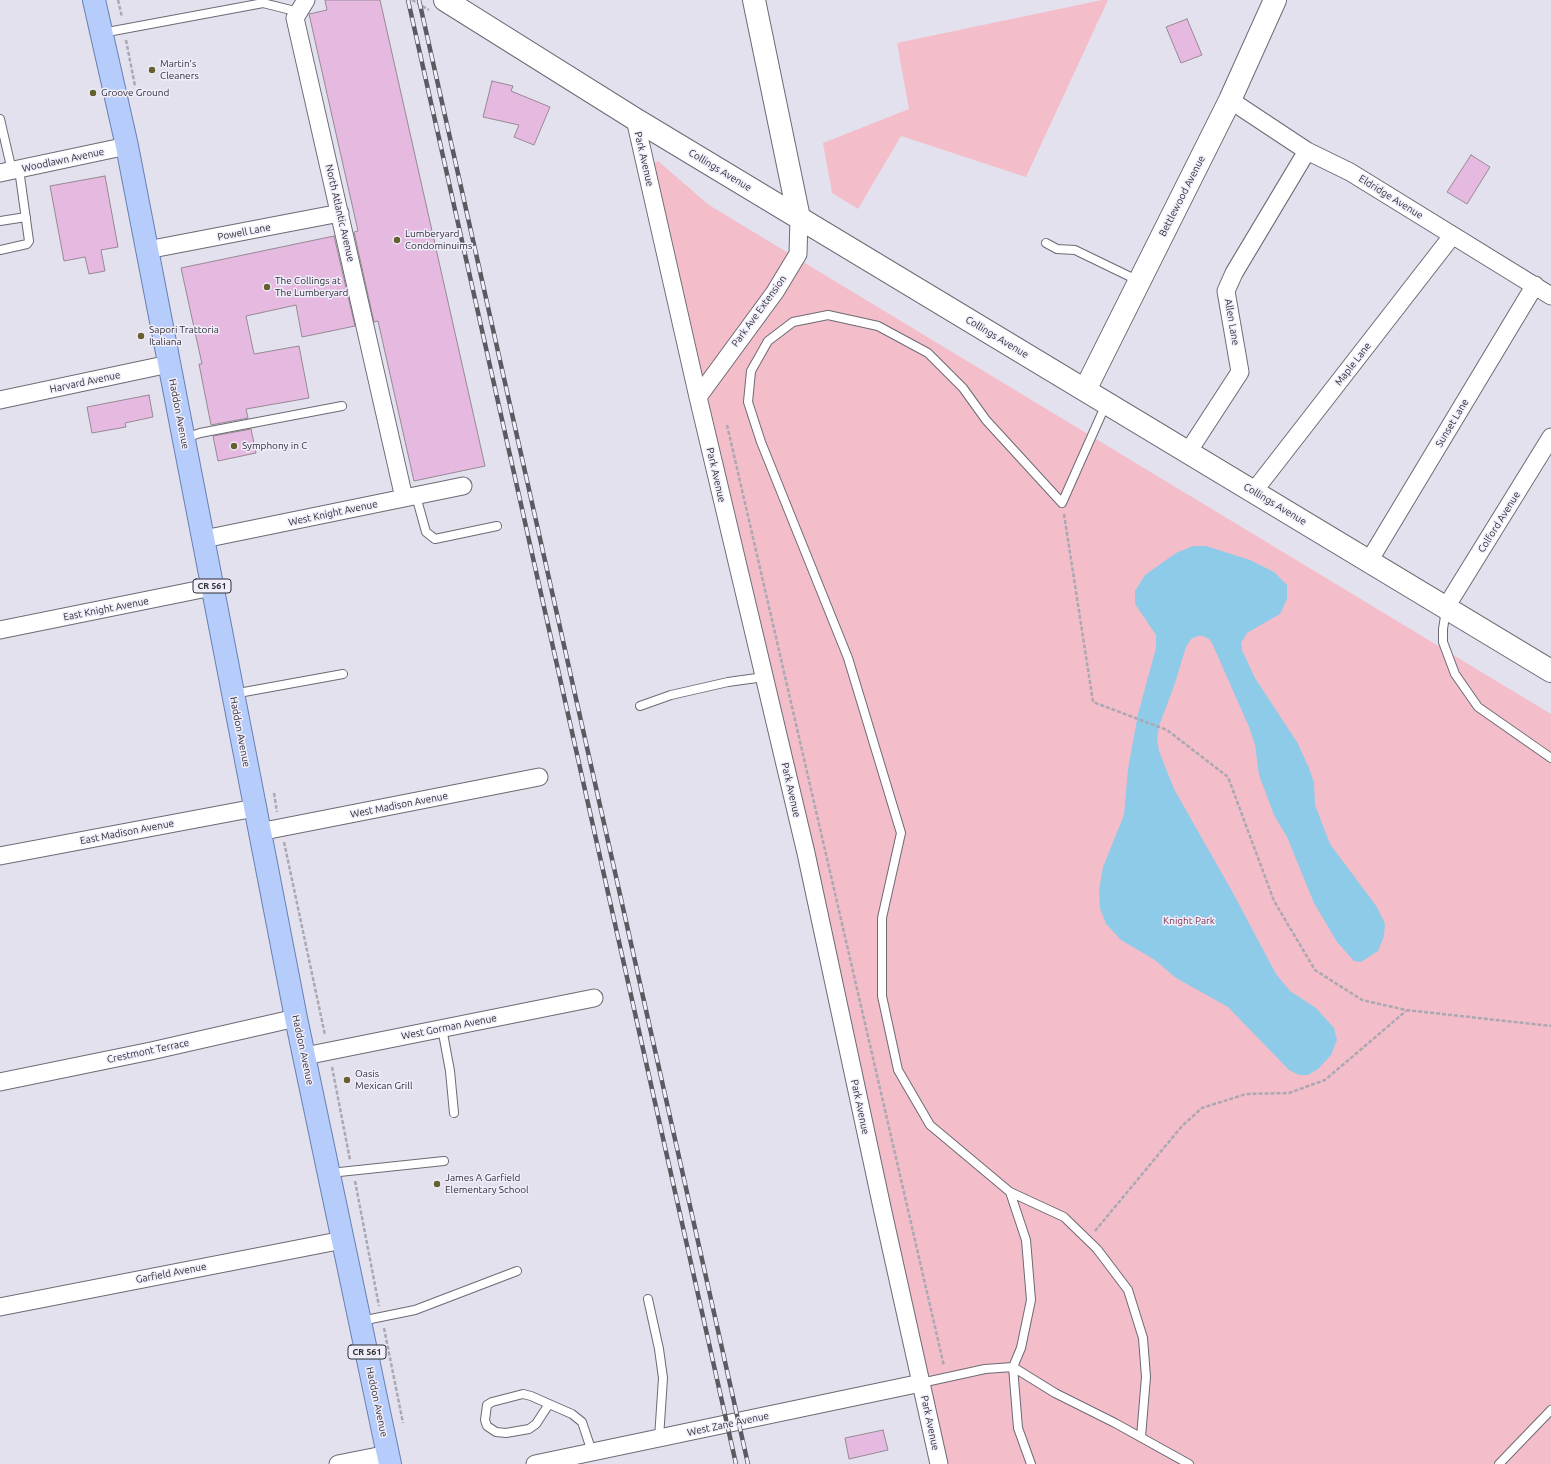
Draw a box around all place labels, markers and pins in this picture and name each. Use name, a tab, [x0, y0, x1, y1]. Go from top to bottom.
place label: Martin's Cleaners	[160, 58, 199, 82]
marker: Martin's Cleaners	[147, 65, 157, 75]
place label: Groove Ground	[101, 87, 169, 99]
marker: Groove Ground	[88, 88, 98, 98]
place label: Lumberyard Condominuims	[405, 228, 472, 252]
marker: Lumberyard Condominuims	[392, 235, 402, 245]
place label: The Collings at The Lumberyard	[275, 275, 348, 298]
marker: The Collings at The Lumberyard	[262, 282, 272, 292]
place label: Sapori Trattoria Italiana	[149, 324, 219, 348]
marker: Sapori Trattoria Italiana	[136, 331, 146, 341]
place label: Symphony in C	[242, 440, 307, 452]
marker: Symphony in C	[229, 441, 239, 451]
place label: Oasis Mexican Grill	[355, 1068, 413, 1092]
marker: Oasis Mexican Grill	[342, 1075, 352, 1085]
place label: James A Garfield Elementary School	[445, 1172, 529, 1196]
marker: James A Garfield Elementary School	[432, 1179, 442, 1189]

